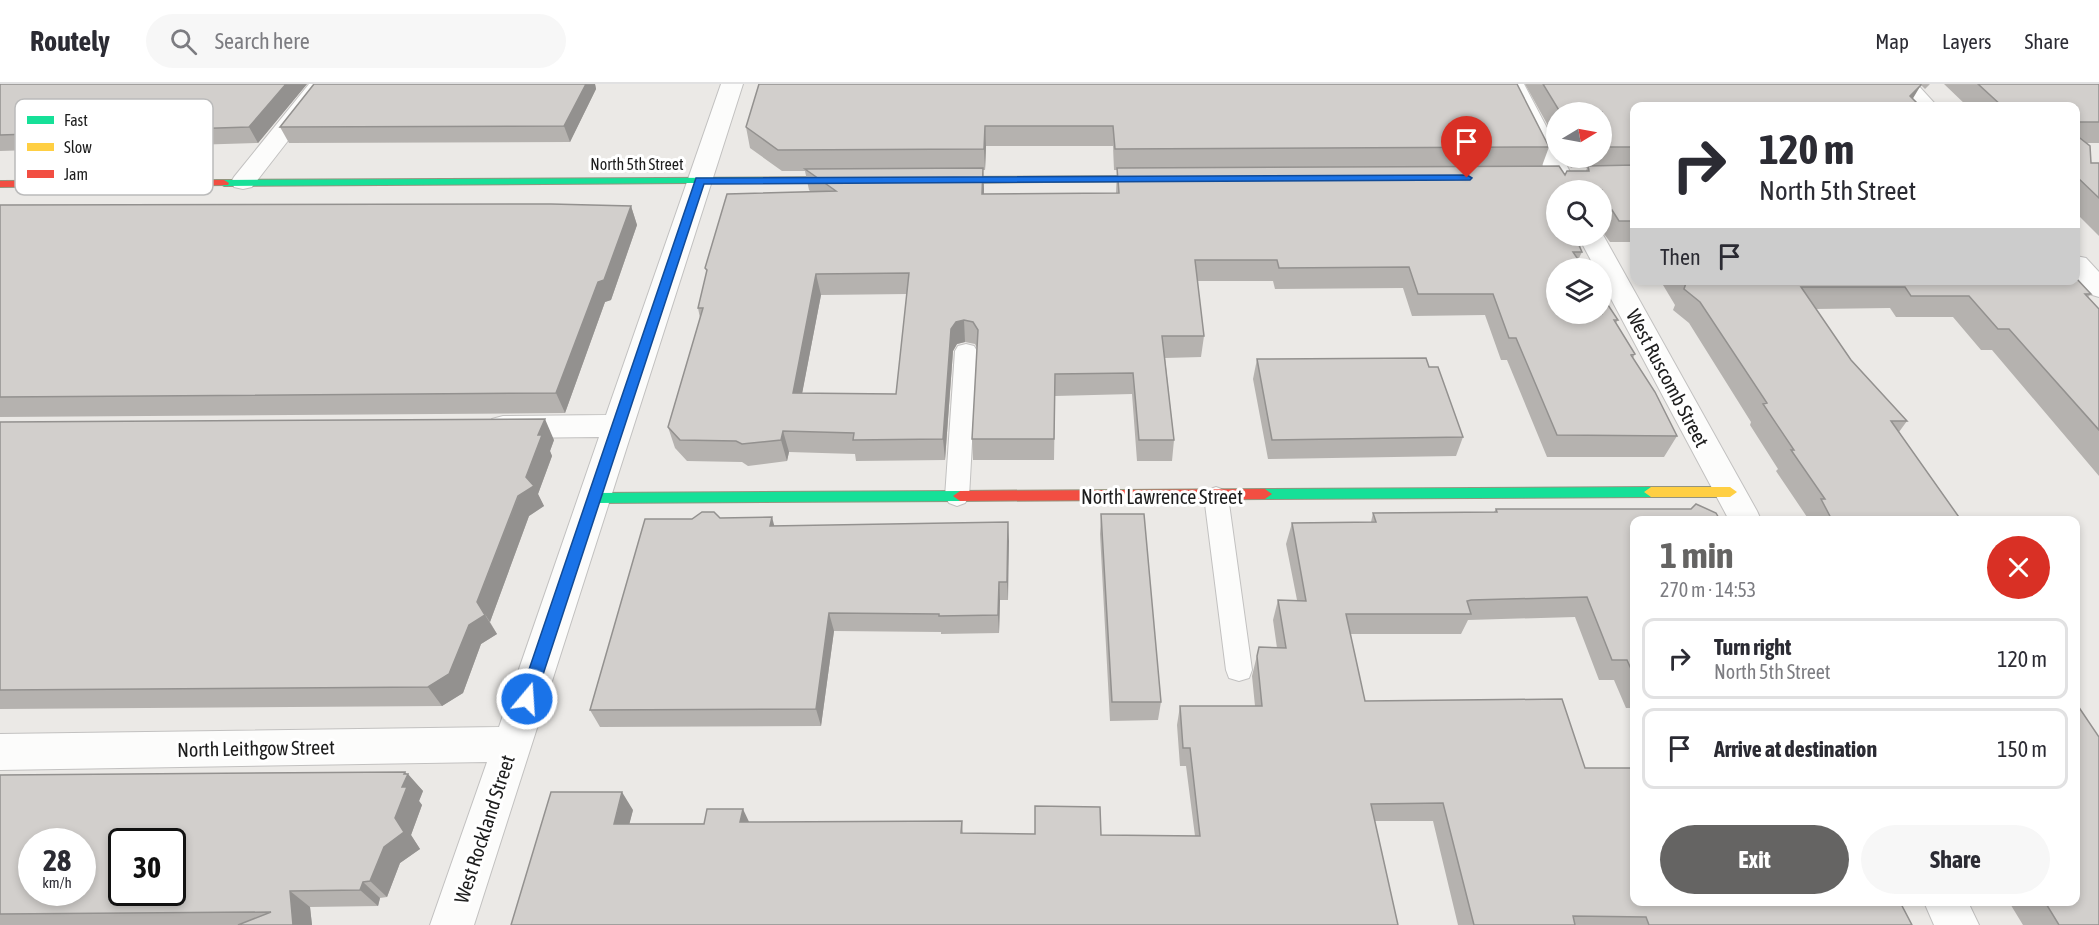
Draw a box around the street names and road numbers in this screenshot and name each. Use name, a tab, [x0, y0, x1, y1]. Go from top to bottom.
street label: North 5th Street	[590, 155, 684, 173]
street label: West Ruscomb Street	[1622, 305, 1714, 451]
street label: North Lawrence Street	[1081, 485, 1243, 508]
street label: North Leithgow Street	[177, 735, 335, 761]
street label: West Rockland Street	[449, 752, 519, 906]

